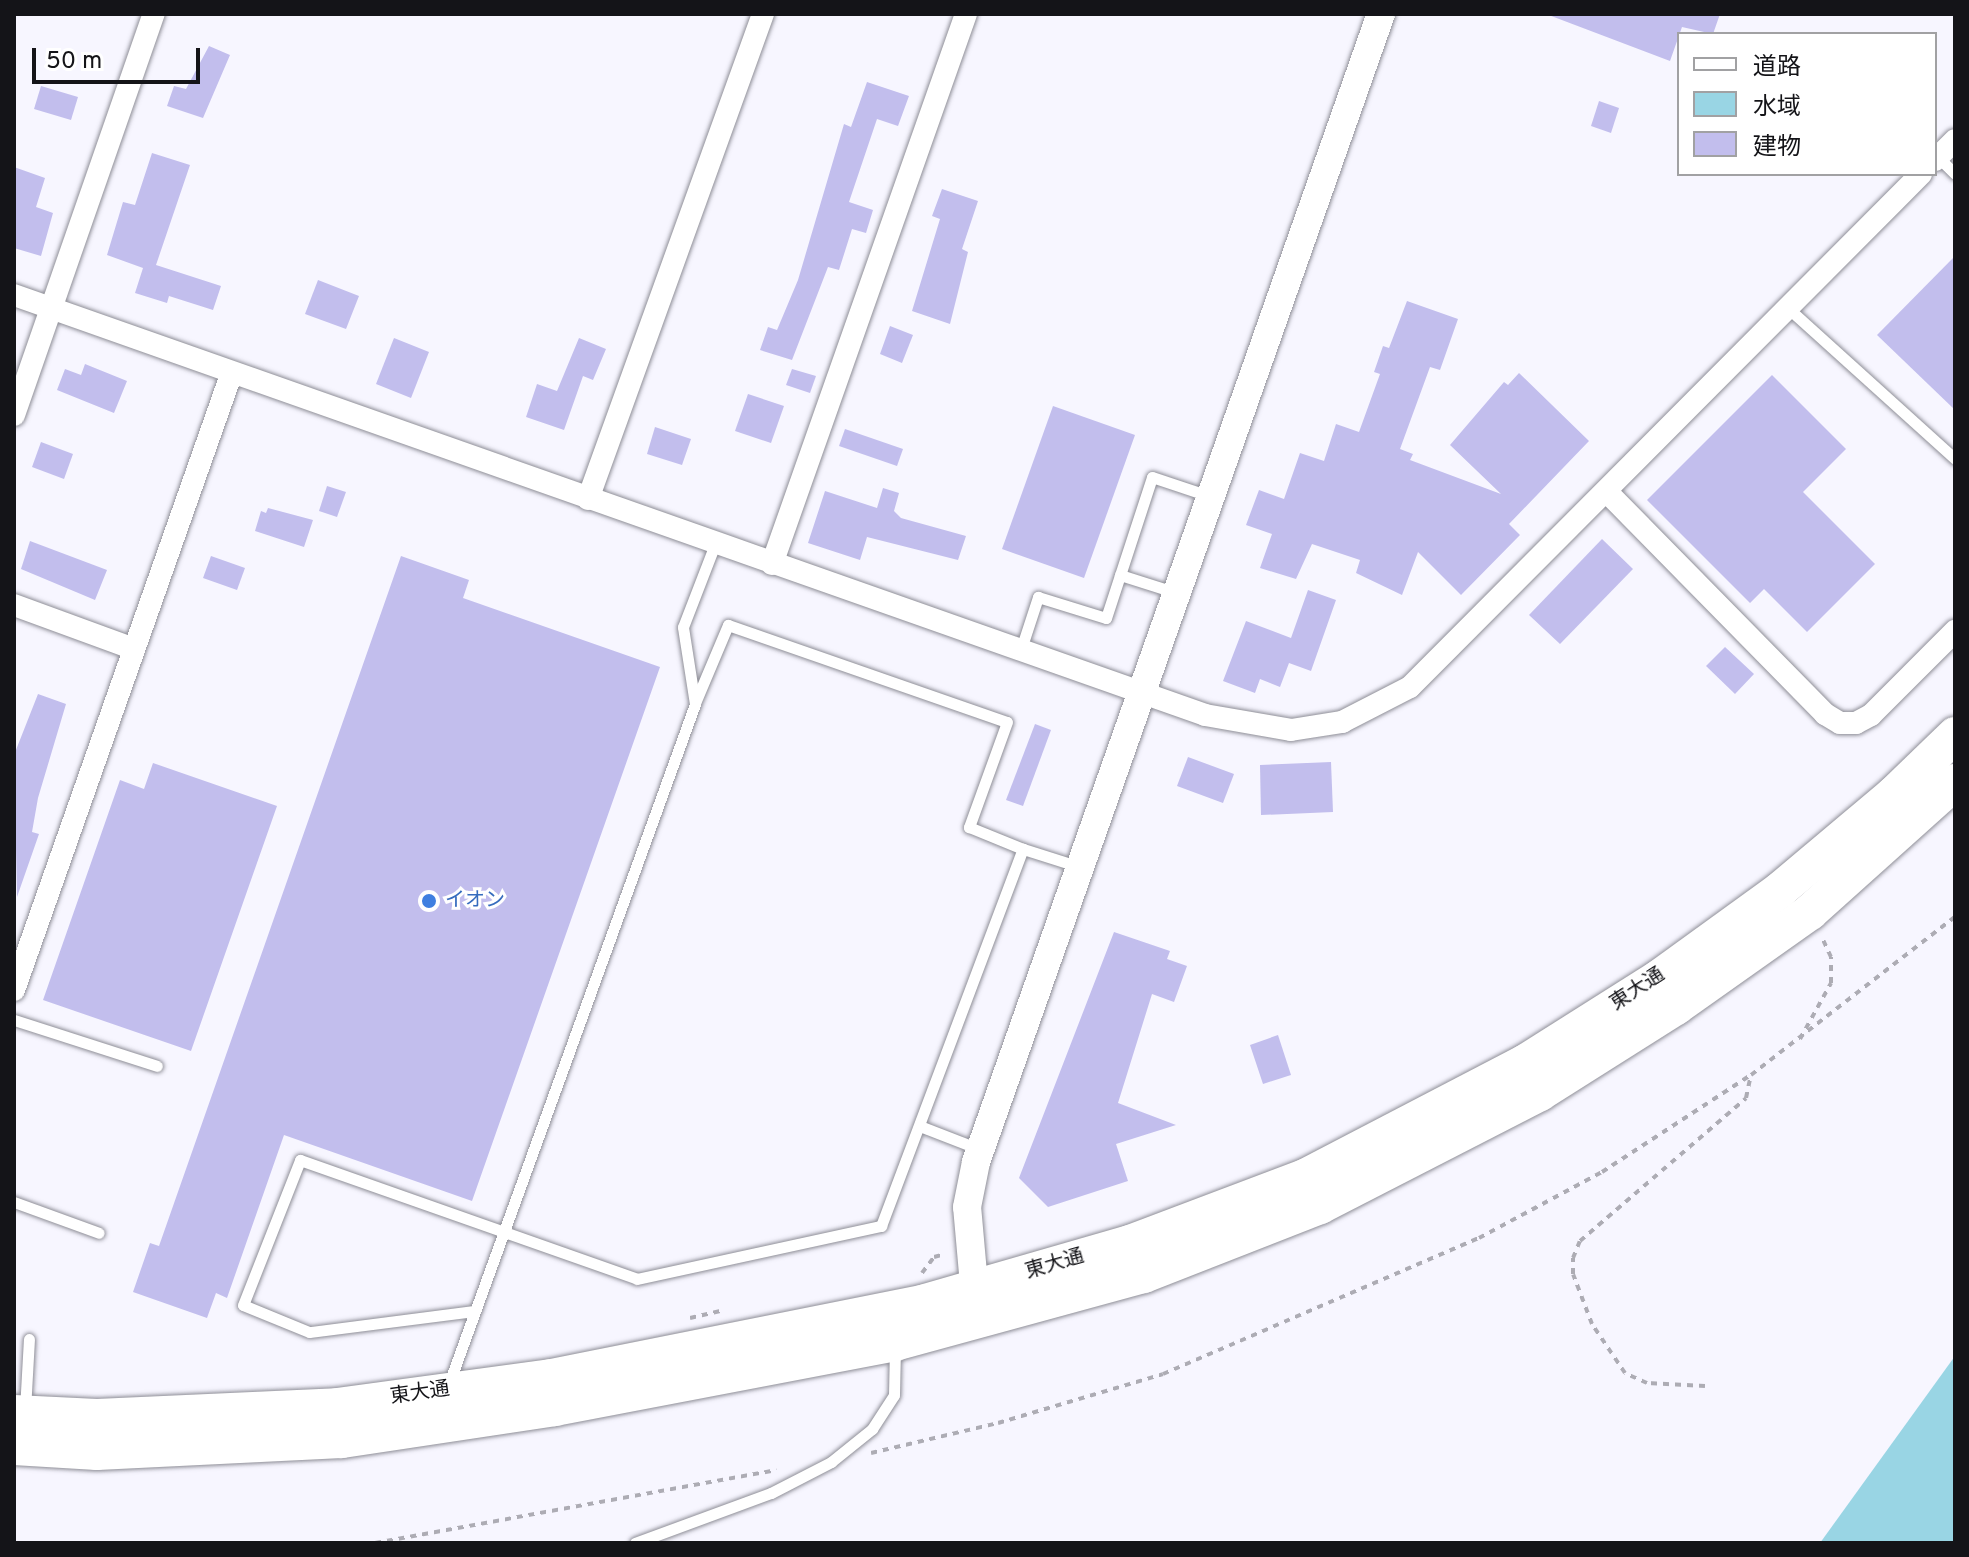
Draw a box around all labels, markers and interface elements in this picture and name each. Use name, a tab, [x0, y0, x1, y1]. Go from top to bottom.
scale bar	[36, 32, 204, 82]
legend	[1677, 32, 1937, 176]
text: 50 m	[46, 47, 102, 77]
text: 道路	[1753, 53, 1801, 83]
text: 水域	[1753, 93, 1801, 123]
text: 建物	[1753, 133, 1801, 163]
place label: イオン	[445, 889, 505, 913]
marker: イオン	[420, 892, 438, 910]
street label: 東大通	[1606, 964, 1670, 1016]
street label: 東大通	[1023, 1245, 1087, 1285]
street label: 東大通	[389, 1378, 451, 1410]

